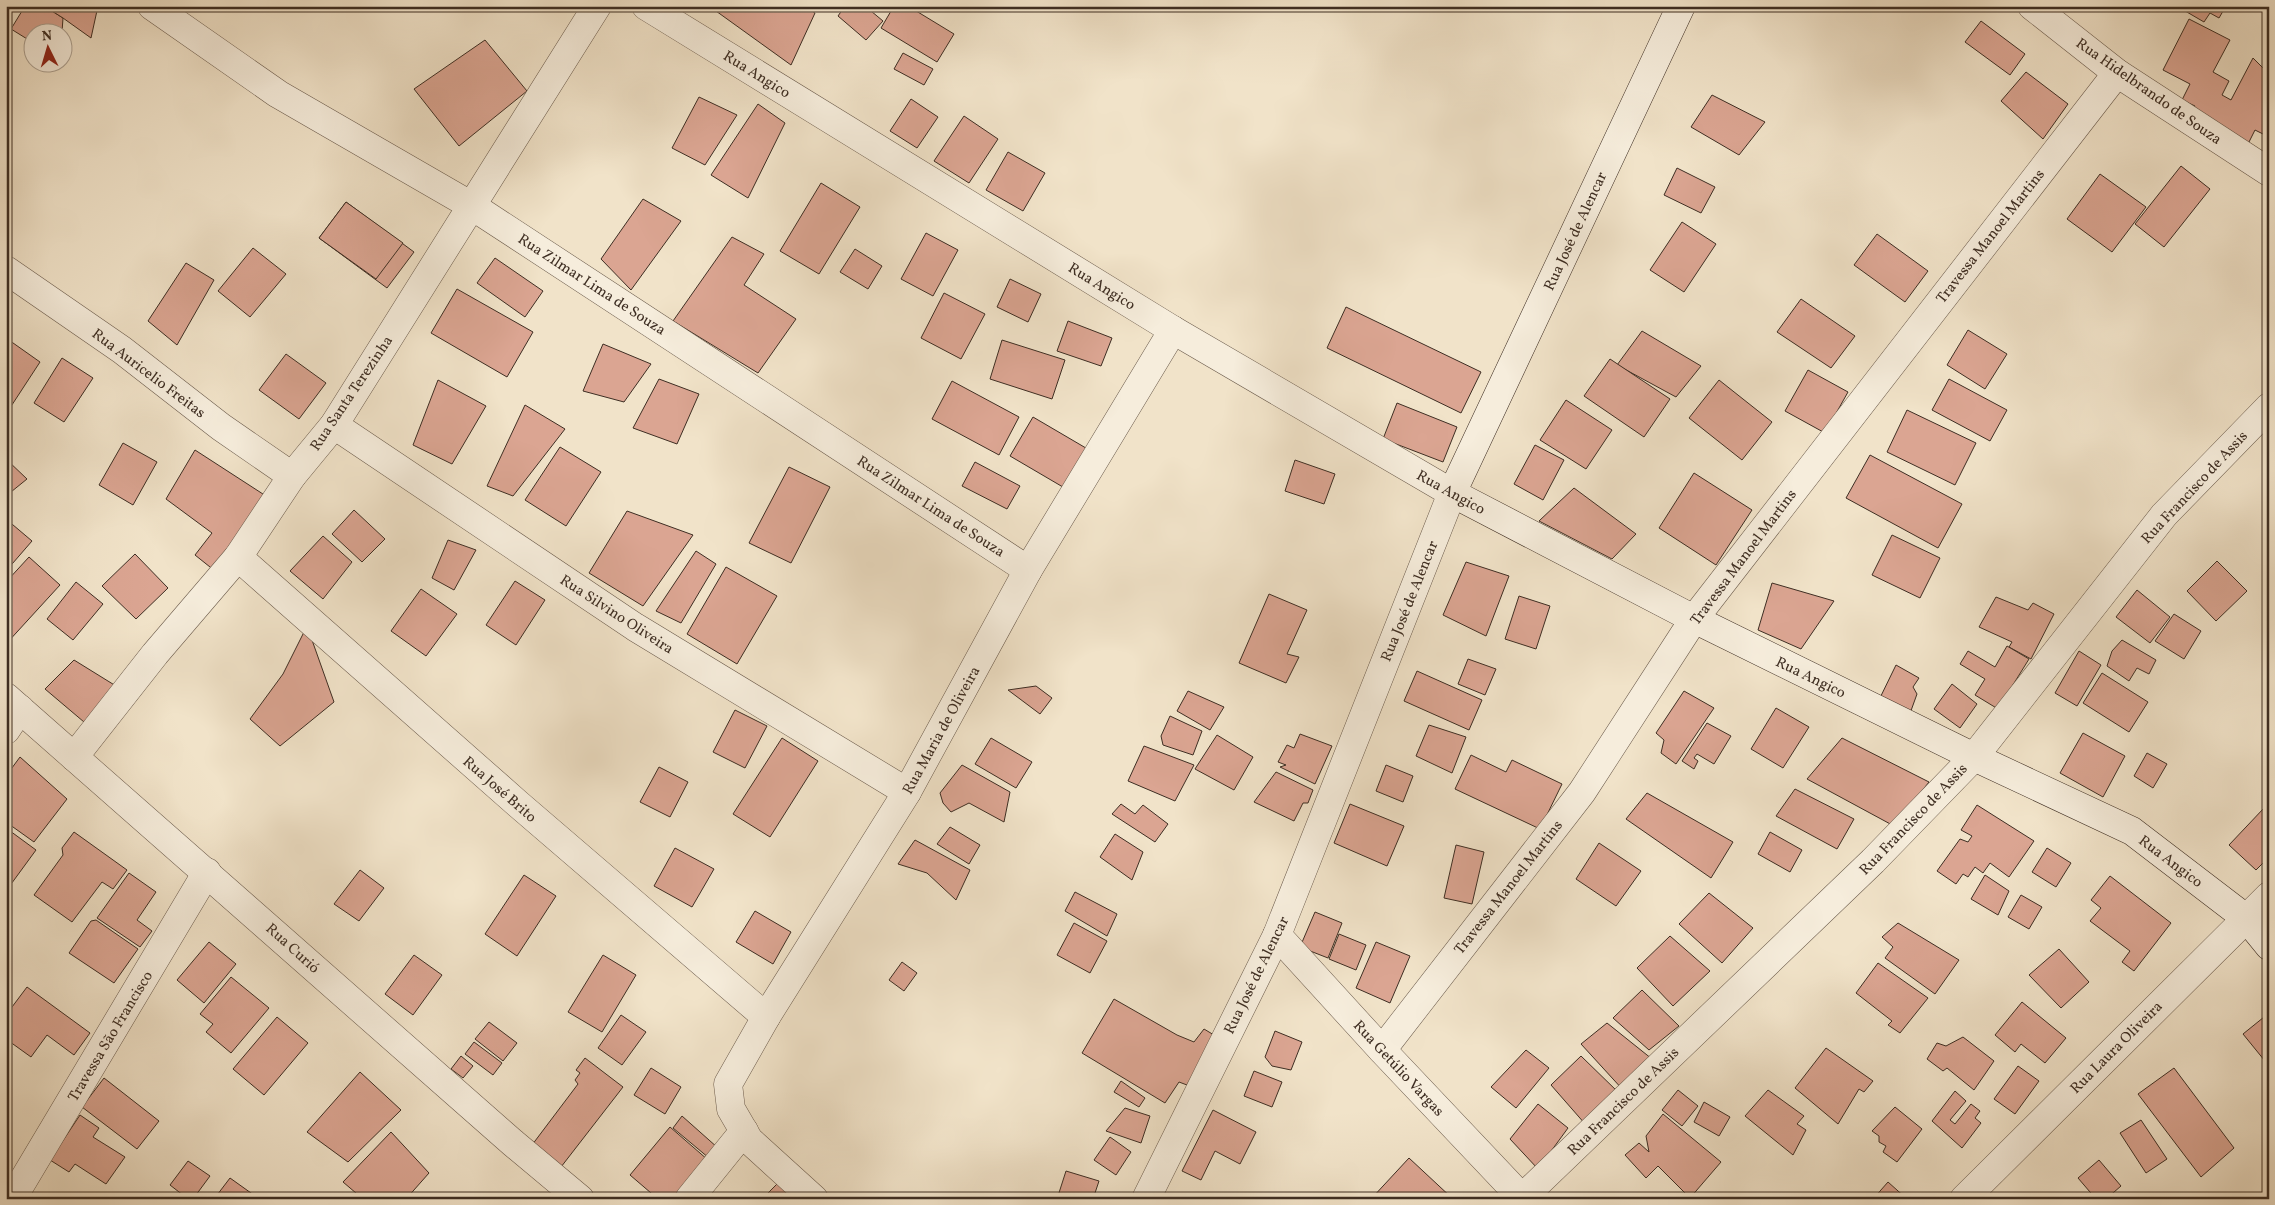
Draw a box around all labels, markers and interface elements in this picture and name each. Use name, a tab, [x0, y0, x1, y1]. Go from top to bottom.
north arrow	[22, 22, 72, 72]
text: N	[41, 27, 53, 46]
street label: Rua Hidelbrando de Souza	[2071, 34, 2225, 151]
street label: Rua Angico	[719, 46, 794, 104]
street label: Travessa Manoel Martins	[1932, 165, 2050, 309]
street label: Rua José de Alencar	[1540, 169, 1613, 294]
street label: Rua Zilmar Lima de Souza	[513, 229, 669, 341]
street label: Rua Angico	[1064, 258, 1139, 316]
street label: Rua Auricelio Freitas	[87, 324, 209, 424]
street label: Rua Santa Terezinha	[306, 332, 399, 456]
street label: Rua Francisco de Assis	[2137, 427, 2253, 549]
street label: Rua Zilmar Lima de Souza	[852, 451, 1008, 563]
street label: Rua Angico	[1412, 466, 1488, 521]
street label: Travessa Manoel Martins	[1686, 485, 1802, 630]
street label: Rua José de Alencar	[1377, 538, 1444, 665]
street label: Rua Silvino Oliveira	[555, 571, 677, 660]
street label: Rua Angico	[1772, 652, 1849, 704]
street label: Rua Maria de Oliveira	[898, 663, 986, 799]
street label: Rua José Brito	[457, 752, 541, 828]
street label: Rua Francisco de Assis	[1855, 759, 1973, 881]
street label: Travessa Manoel Martins	[1450, 816, 1568, 960]
street label: Rua Angico	[2134, 831, 2207, 893]
street label: Rua José de Alencar	[1220, 913, 1295, 1038]
street label: Rua Curió	[260, 919, 324, 979]
street label: Travessa São Francisco	[64, 967, 159, 1106]
street label: Rua Laura Oliveira	[2066, 997, 2168, 1099]
street label: Rua Getúlio Vargas	[1348, 1016, 1448, 1122]
street label: Rua Francisco de Assis	[1563, 1043, 1685, 1161]

